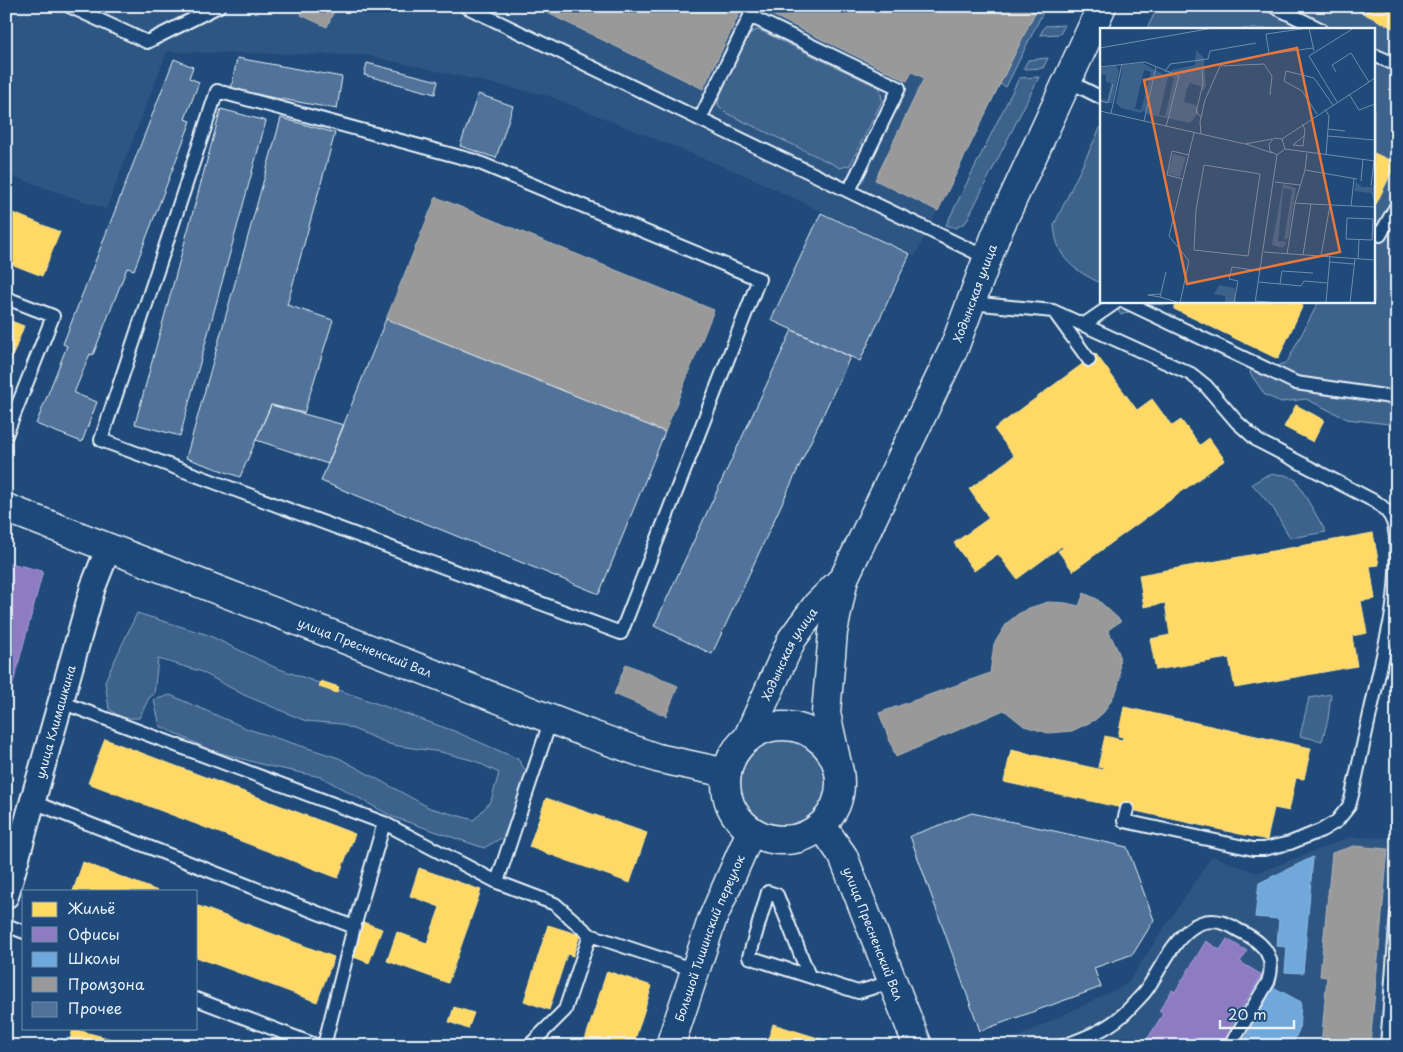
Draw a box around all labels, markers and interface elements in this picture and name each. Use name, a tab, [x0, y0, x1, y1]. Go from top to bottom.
inset map	[1100, 28, 1376, 302]
street label: Ходынская улица	[948, 241, 1001, 345]
street label: Ходынская улица	[757, 603, 822, 703]
street label: улица Пресненский Вал	[295, 613, 435, 681]
street label: улица Климашкина	[31, 663, 80, 781]
street label: Большой Тишинский переулок	[670, 851, 749, 1024]
street label: улица Пресненский Вал	[839, 864, 908, 1003]
legend	[22, 890, 198, 1030]
text: Жильё	[67, 896, 115, 919]
text: Офисы	[68, 922, 120, 945]
text: Школы	[68, 946, 120, 969]
text: Промзона	[68, 972, 145, 995]
text: Прочее	[68, 996, 122, 1019]
scale bar	[1220, 997, 1294, 1029]
text: 20 m	[1228, 1002, 1267, 1025]

